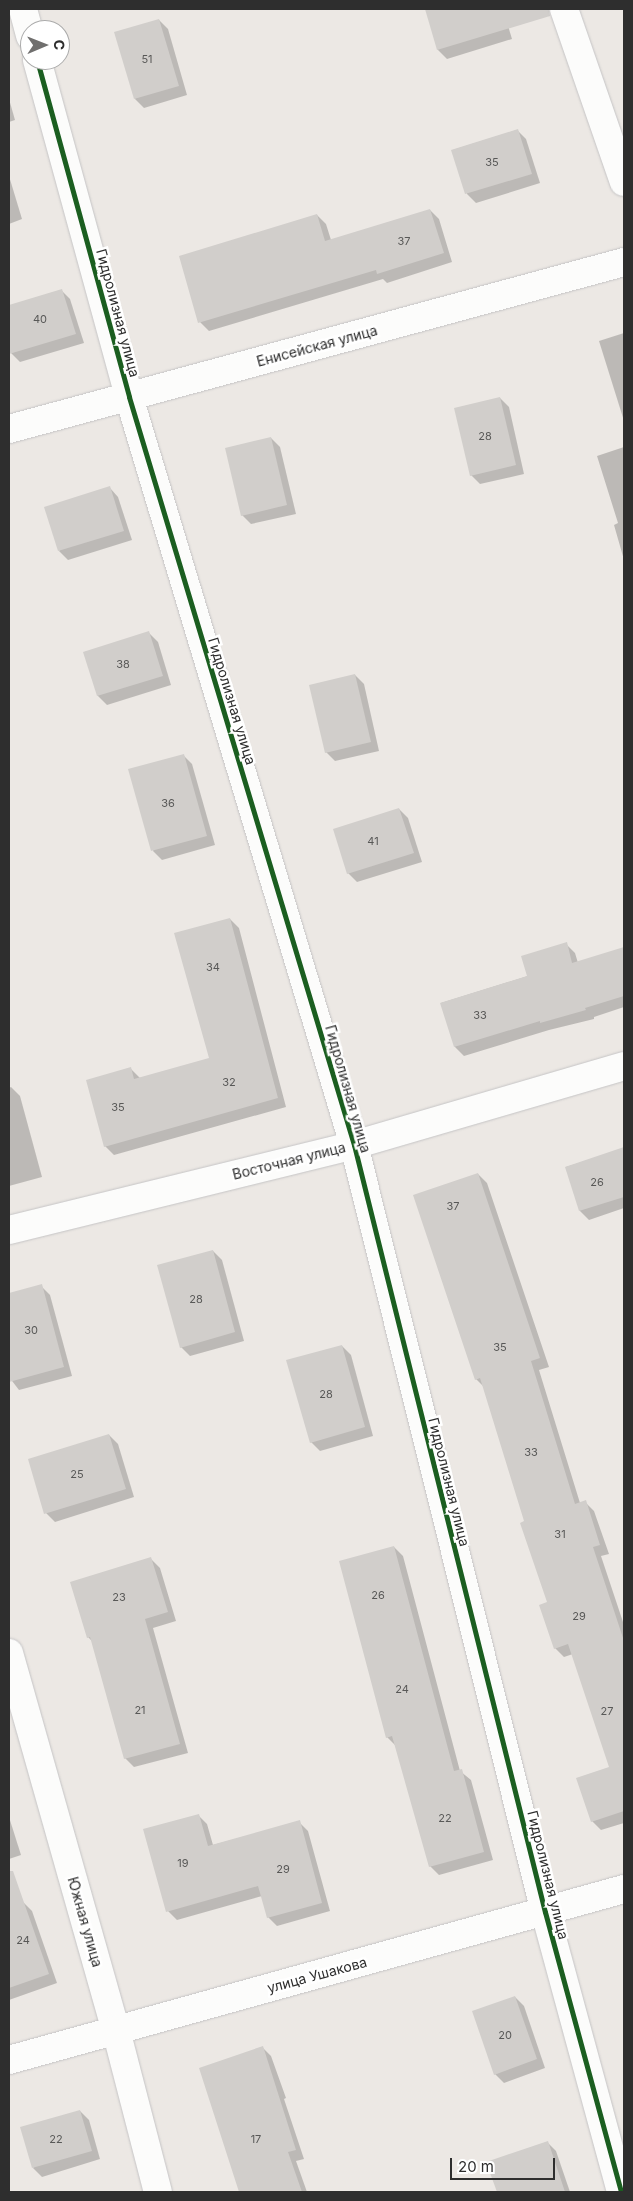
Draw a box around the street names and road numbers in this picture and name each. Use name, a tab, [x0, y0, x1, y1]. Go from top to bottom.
street label: Гидролизная улица	[93, 247, 143, 379]
street label: Енисейская улица	[255, 322, 379, 370]
street label: Гидролизная улица	[205, 635, 259, 767]
street label: Гидролизная улица	[322, 1023, 374, 1155]
street label: Восточная улица	[231, 1139, 347, 1183]
street label: Гидролизная улица	[425, 1416, 473, 1548]
street label: Гидролизная улица	[524, 1809, 572, 1941]
street label: Южная улица	[64, 1875, 106, 1969]
street label: улица Ушакова	[265, 1954, 369, 1996]

